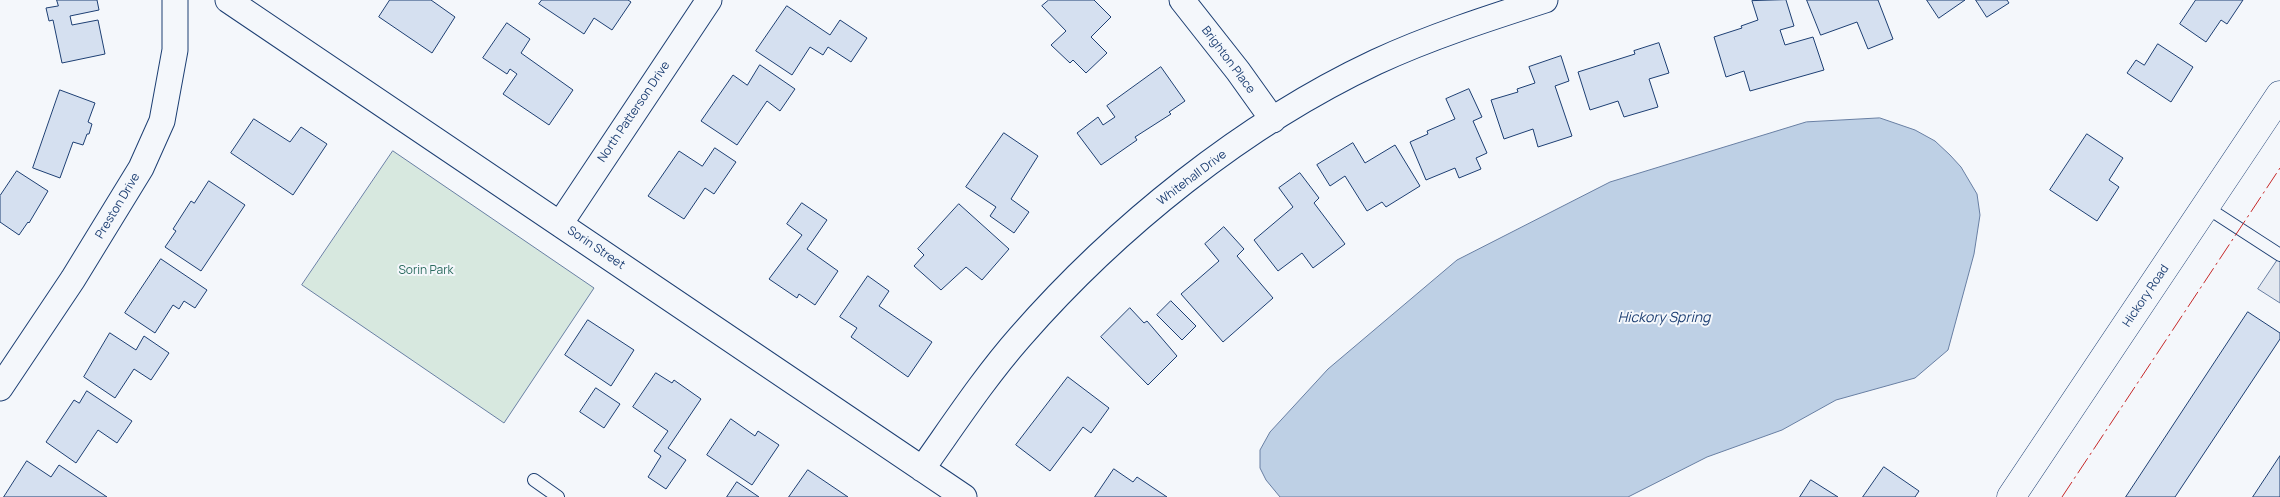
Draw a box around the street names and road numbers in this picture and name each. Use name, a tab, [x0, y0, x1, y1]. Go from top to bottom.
street label: Brighton Place	[1198, 24, 1258, 96]
street label: North Patterson Drive	[595, 59, 673, 165]
street label: Whitehall Drive	[1155, 147, 1229, 209]
street label: Preston Drive	[93, 171, 143, 241]
street label: Sorin Street	[564, 223, 628, 273]
street label: Hickory Road	[2120, 262, 2172, 330]

